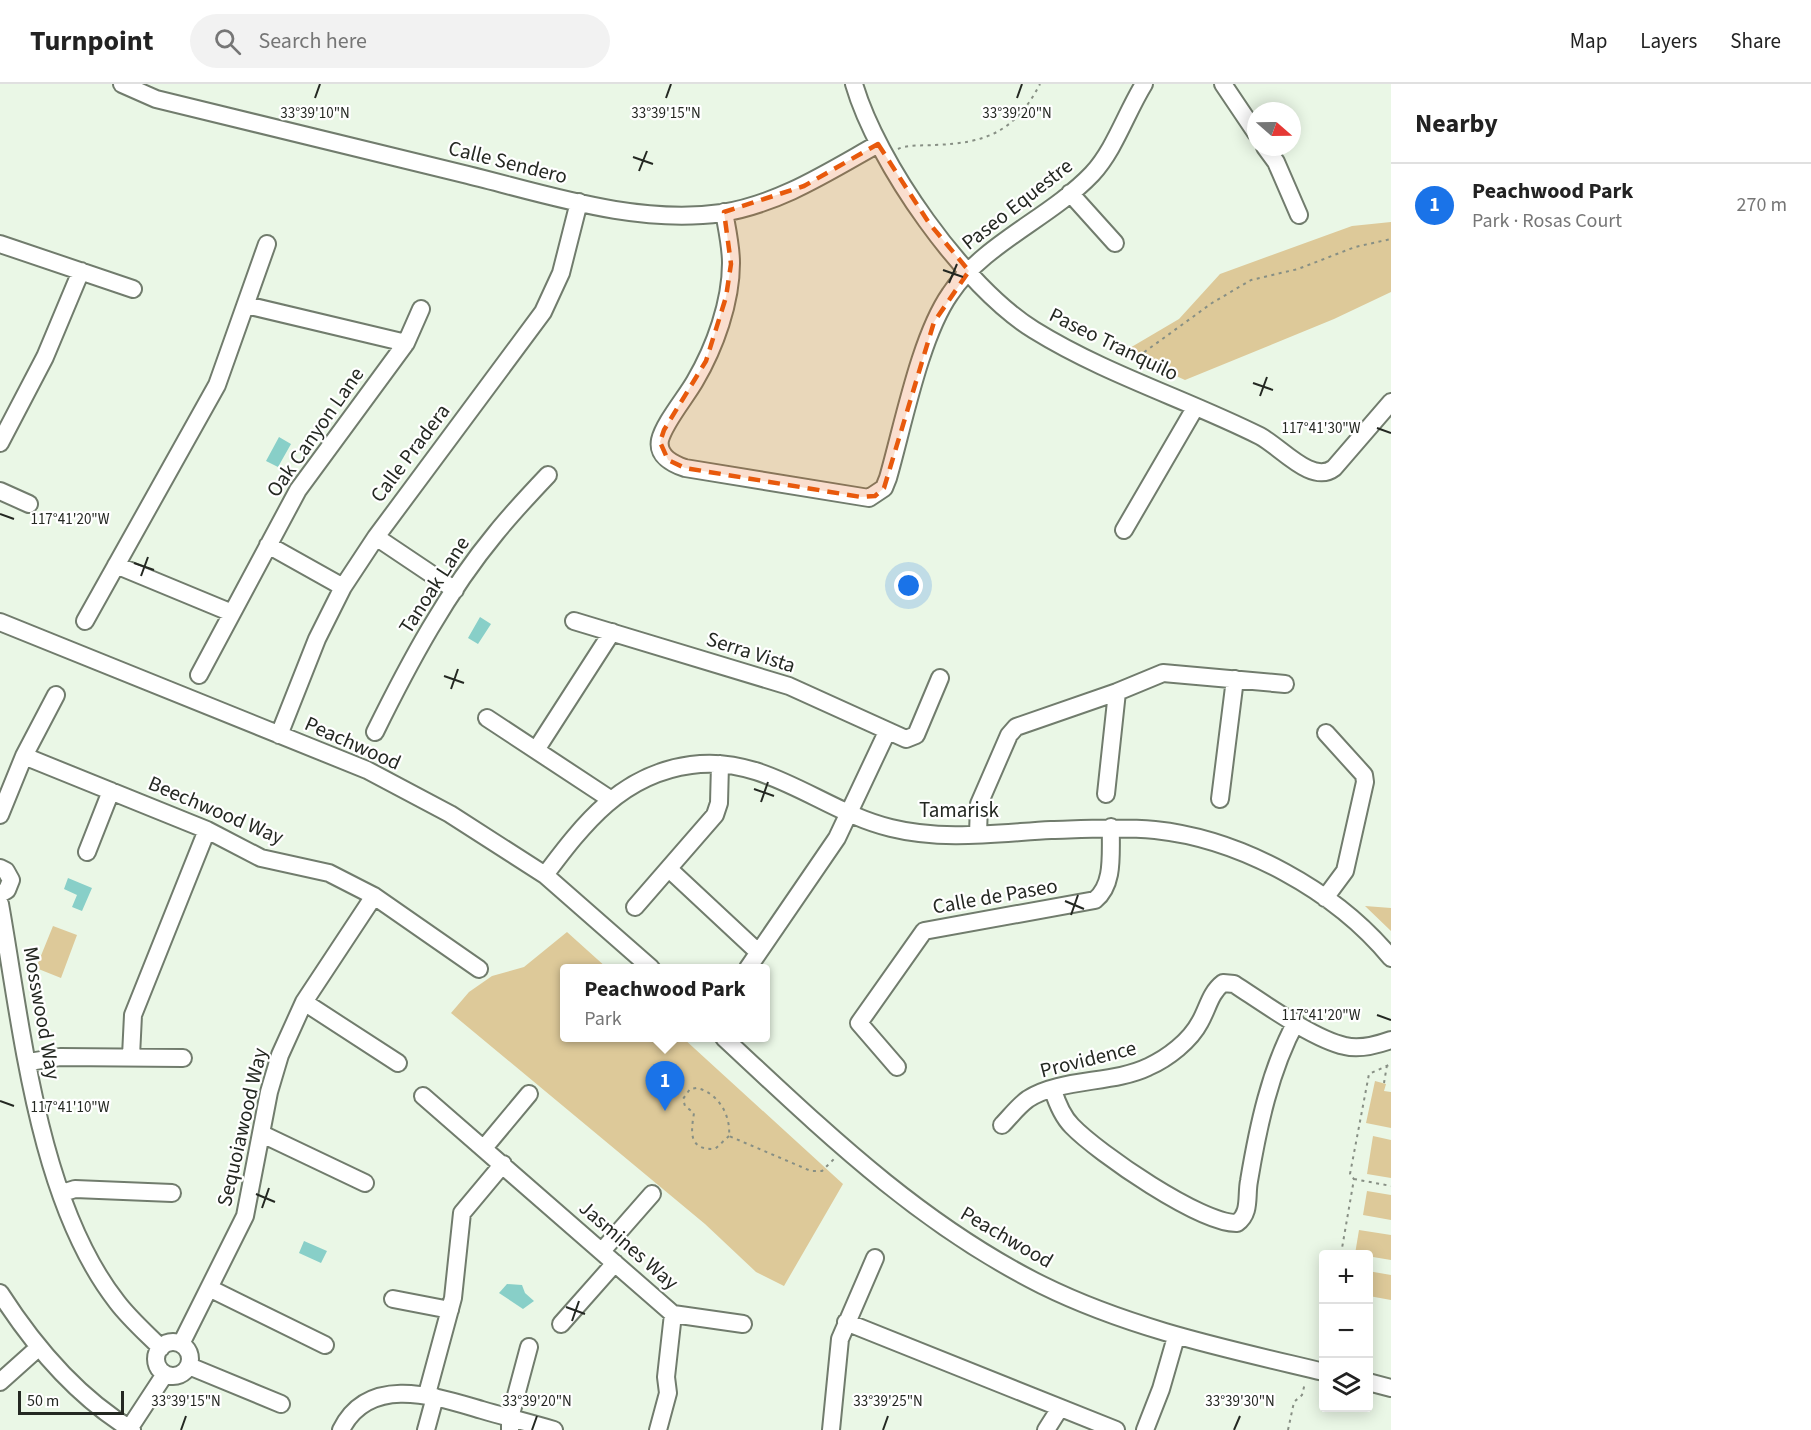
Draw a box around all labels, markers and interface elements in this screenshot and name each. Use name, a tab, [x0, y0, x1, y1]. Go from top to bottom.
search box	[190, 14, 610, 68]
text: Turnpoint	[30, 21, 154, 61]
icon: search	[211, 25, 244, 58]
text: Search here	[259, 25, 367, 57]
text: Map	[1570, 26, 1607, 56]
text: Layers	[1640, 26, 1697, 56]
text: Share	[1730, 26, 1781, 56]
north arrow	[1247, 102, 1301, 156]
text: 33°39'10"N	[280, 103, 350, 124]
text: 33°39'15"N	[631, 103, 701, 124]
text: 33°39'20"N	[982, 103, 1052, 124]
text: Nearby	[1415, 105, 1498, 142]
street label: Calle Sendero	[445, 133, 571, 191]
street label: Paseo Equestre	[955, 151, 1079, 257]
text: Peachwood Park	[1472, 175, 1633, 207]
text: 1	[1429, 191, 1440, 219]
text: 270 m	[1737, 191, 1787, 219]
text: Park · Rosas Court	[1472, 207, 1622, 235]
street label: Paseo Tranquilo	[1044, 300, 1184, 388]
street label: Oak Canyon Lane	[259, 361, 371, 503]
street label: Calle Pradera	[363, 397, 457, 509]
text: 117°41'30"W	[1281, 418, 1361, 439]
text: 117°41'20"W	[30, 509, 110, 530]
street label: Tanoak Lane	[391, 530, 477, 640]
your location	[894, 571, 923, 600]
street label: Serra Vista	[703, 624, 799, 680]
street label: Peachwood	[300, 708, 406, 778]
street label: Beechwood Way	[144, 768, 288, 852]
street label: Tamarisk	[919, 795, 1000, 825]
street label: Calle de Paseo	[930, 870, 1060, 922]
street label: Mosswood Way	[16, 944, 68, 1082]
popup	[560, 964, 770, 1042]
text: Peachwood Park	[584, 973, 746, 1005]
text: Park	[584, 1005, 622, 1033]
text: 117°41'20"W	[1281, 1005, 1361, 1026]
street label: Providence	[1037, 1033, 1139, 1085]
street label: Sequoiawood Way	[209, 1045, 275, 1209]
pin: 1	[646, 1062, 684, 1111]
text: 117°41'10"W	[30, 1097, 110, 1118]
street label: Jasmines Way	[573, 1193, 686, 1297]
street label: Peachwood	[955, 1198, 1059, 1276]
map controls	[1319, 1250, 1373, 1412]
button: +	[1319, 1250, 1373, 1304]
button: −	[1319, 1304, 1373, 1358]
button: layers	[1319, 1358, 1373, 1412]
scale bar	[18, 1388, 124, 1416]
text: 50 m	[27, 1390, 59, 1412]
text: 33°39'15"N	[151, 1391, 221, 1412]
text: 33°39'20"N	[502, 1391, 572, 1412]
text: 33°39'25"N	[853, 1391, 923, 1412]
text: 33°39'30"N	[1205, 1391, 1275, 1412]

